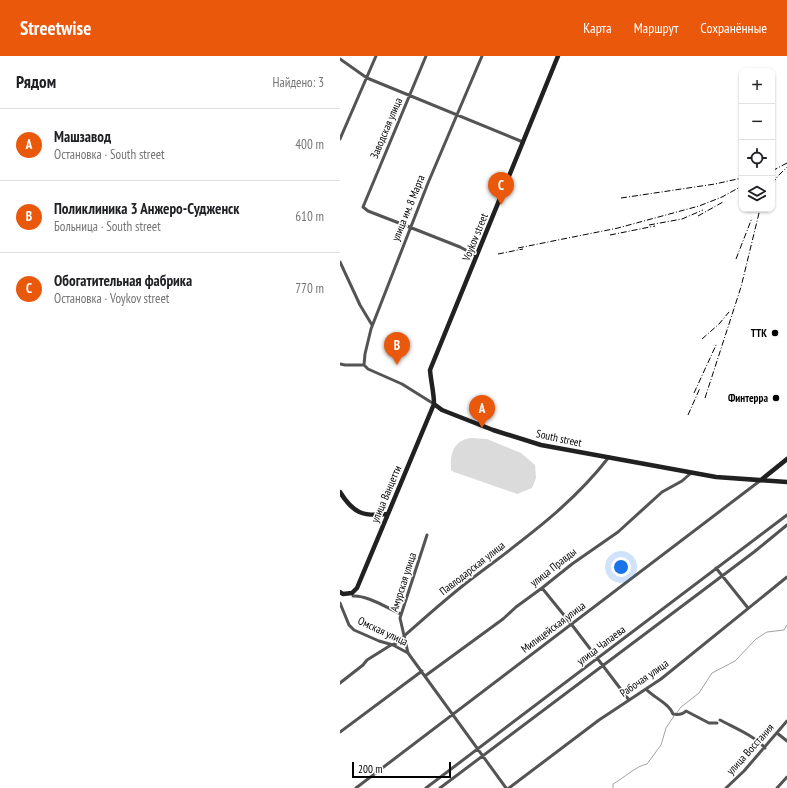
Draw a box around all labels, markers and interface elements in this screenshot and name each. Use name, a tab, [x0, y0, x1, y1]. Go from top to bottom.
text: Streetwise	[20, 16, 91, 40]
text: Карта	[583, 19, 612, 37]
text: Маршрут	[634, 19, 678, 37]
text: Сохранённые	[700, 19, 767, 37]
map controls	[739, 68, 775, 212]
button: +	[739, 68, 775, 104]
text: Рядом	[16, 71, 56, 93]
text: Найдено: 3	[273, 74, 324, 91]
street label: Заводская улица	[367, 95, 405, 161]
button: −	[739, 104, 775, 140]
text: Машзавод	[54, 127, 111, 146]
text: A	[26, 136, 32, 153]
text: 400 m	[295, 136, 324, 153]
button: locate	[739, 140, 775, 176]
text: Остановка · South street	[54, 146, 165, 163]
pin: C	[488, 172, 514, 205]
street label: улица им. 8 Марта	[388, 173, 428, 243]
button: layers	[739, 176, 775, 212]
text: Поликлиника 3 Анжеро-Судженск	[54, 199, 239, 218]
text: B	[26, 208, 32, 225]
text: 610 m	[295, 208, 324, 225]
street label: Voykov street	[459, 211, 491, 264]
text: Больница · South street	[54, 218, 161, 235]
text: Обогатительная фабрика	[54, 271, 192, 290]
text: C	[26, 280, 32, 297]
text: 770 m	[295, 280, 324, 297]
text: Остановка · Voykov street	[54, 290, 169, 307]
place label: ТТК	[751, 326, 767, 340]
marker: ТТК	[770, 328, 780, 338]
pin: B	[384, 332, 410, 365]
place label: Финтерра	[728, 391, 768, 405]
marker: Финтерра	[771, 393, 781, 403]
pin: A	[469, 395, 495, 428]
street label: South street	[535, 426, 583, 450]
street label: улица Ванцетти	[368, 463, 404, 525]
street label: Павлодарская улица	[436, 538, 508, 598]
street label: улица Правды	[527, 544, 579, 589]
street label: Амурская улица	[387, 551, 419, 613]
your location	[611, 557, 631, 577]
street label: Милицейская улица	[518, 598, 588, 656]
street label: Омская улица	[356, 613, 410, 649]
street label: улица Чапаева	[574, 622, 628, 668]
street label: Рабочая улица	[617, 656, 671, 700]
street label: улица Восстания	[723, 720, 777, 778]
scale bar	[352, 760, 451, 779]
text: 200 m	[358, 762, 382, 776]

